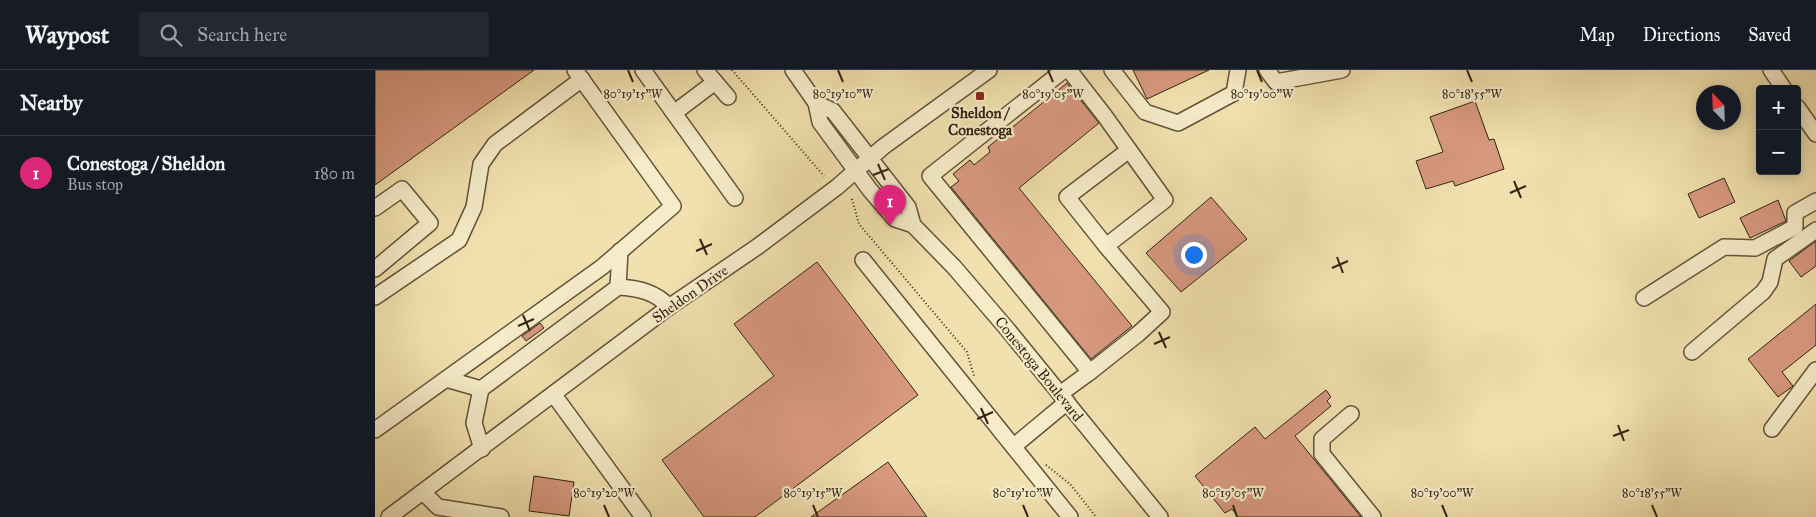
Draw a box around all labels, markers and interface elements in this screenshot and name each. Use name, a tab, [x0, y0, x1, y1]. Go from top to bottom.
search box	[139, 12, 489, 57]
text: Waypost	[25, 20, 109, 50]
icon: search	[157, 21, 185, 49]
text: Search here	[197, 23, 287, 46]
text: Map	[1579, 24, 1615, 46]
text: Directions	[1643, 24, 1720, 46]
text: Saved	[1748, 24, 1791, 46]
north arrow	[1696, 85, 1741, 130]
map controls	[1756, 85, 1801, 175]
button: +	[1756, 85, 1801, 130]
text: 80°19'15"W	[603, 87, 663, 101]
text: 80°19'10"W	[813, 87, 874, 101]
text: 80°19'05"W	[1022, 87, 1084, 101]
text: 80°19'00"W	[1231, 87, 1294, 101]
text: 80°18'55"W	[1442, 87, 1503, 101]
text: Nearby	[20, 90, 83, 116]
marker: Sheldon / Conestoga	[974, 90, 986, 102]
place label: Sheldon / Conestoga	[948, 104, 1013, 140]
button: −	[1756, 130, 1801, 175]
text: Conestoga / Sheldon	[67, 152, 225, 175]
text: 1	[33, 164, 39, 183]
text: 180 m	[314, 164, 355, 183]
text: Bus stop	[67, 175, 123, 194]
pin: 1	[874, 185, 906, 226]
your location	[1181, 242, 1207, 268]
street label: Sheldon Drive	[649, 261, 731, 327]
street label: Conestoga Boulevard	[991, 313, 1087, 425]
text: 80°19'20"W	[573, 486, 635, 500]
text: 80°19'15"W	[783, 486, 843, 500]
text: 80°19'10"W	[993, 486, 1054, 500]
text: 80°19'05"W	[1202, 486, 1264, 500]
text: 80°19'00"W	[1411, 486, 1474, 500]
text: 80°18'55"W	[1622, 486, 1683, 500]

